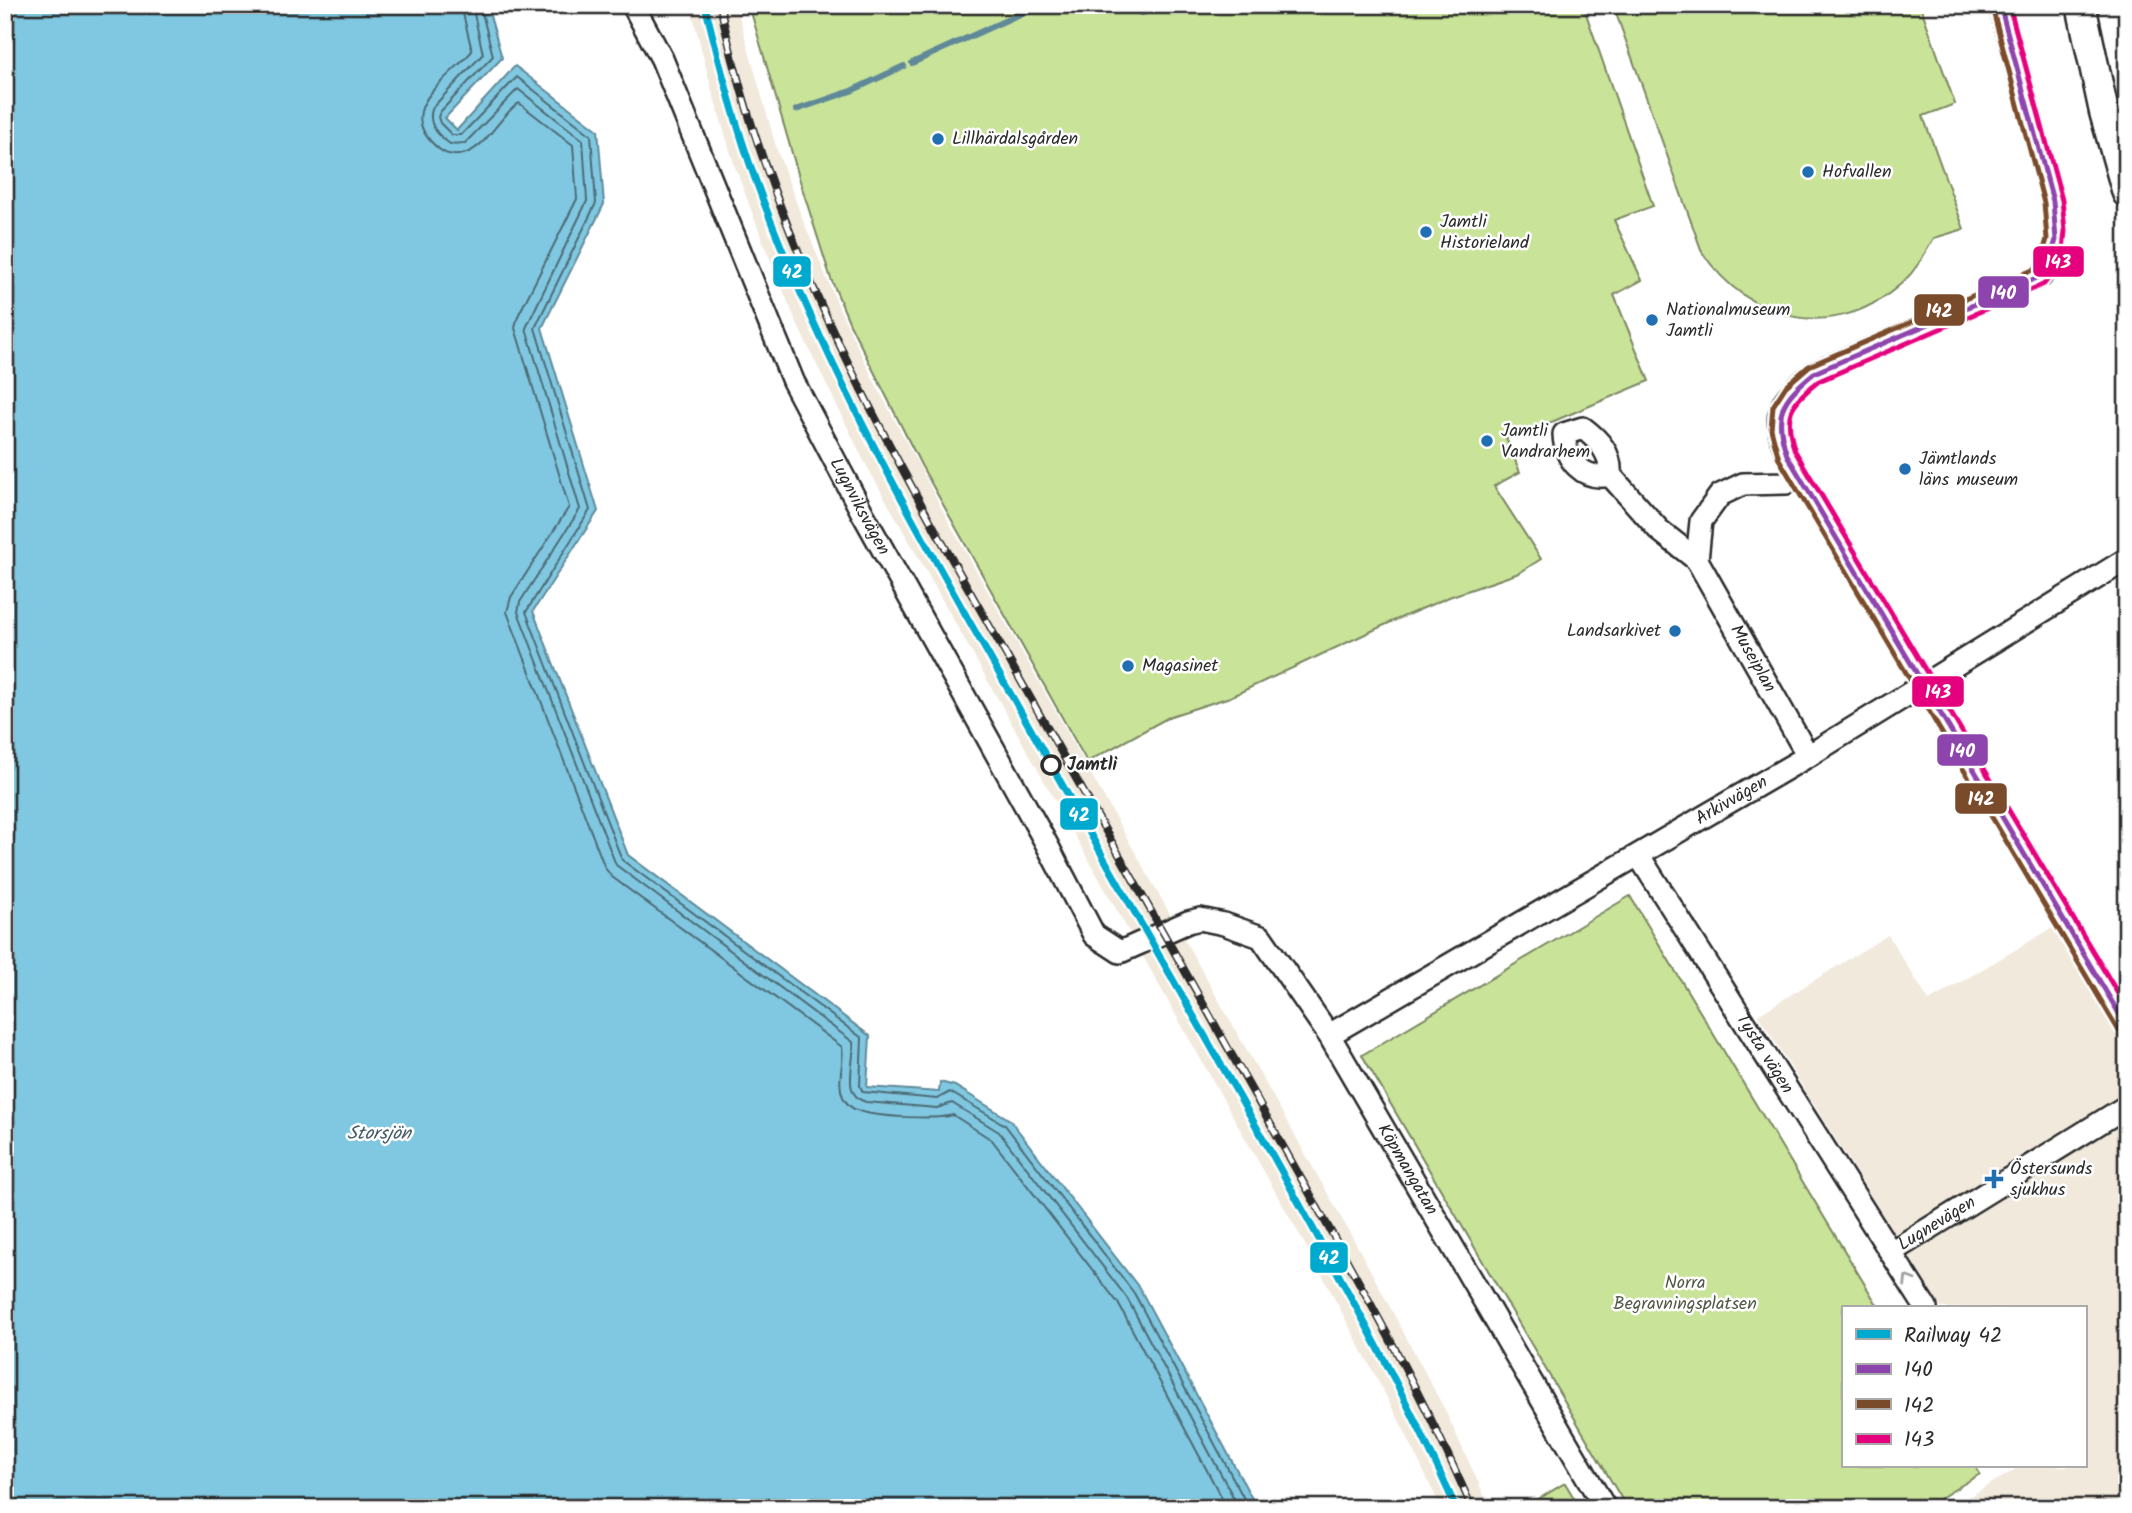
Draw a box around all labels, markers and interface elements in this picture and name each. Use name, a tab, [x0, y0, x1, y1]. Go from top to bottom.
place label: Lillhärdalsgården	[952, 125, 1078, 154]
marker: Lillhärdalsgården	[930, 131, 946, 147]
place label: Hofvallen	[1822, 158, 1892, 187]
marker: Hofvallen	[1800, 164, 1816, 180]
place label: Jamtli Historieland	[1440, 208, 1530, 258]
marker: Jamtli Historieland	[1418, 224, 1434, 240]
line badge: 143	[2032, 245, 2085, 278]
text: 143	[2045, 248, 2071, 278]
line badge: 42	[772, 255, 812, 288]
text: 42	[781, 258, 803, 288]
line badge: 140	[1977, 275, 2030, 309]
text: 140	[1990, 279, 2016, 309]
line badge: 142	[1913, 293, 1966, 327]
place label: Nationalmuseum Jamtli	[1666, 296, 1790, 346]
text: 142	[1925, 297, 1953, 327]
marker: Nationalmuseum Jamtli	[1644, 312, 1660, 328]
place label: Jamtli Vandrarhem	[1501, 417, 1590, 467]
marker: Jamtli Vandrarhem	[1479, 433, 1495, 449]
place label: Jämtlands läns museum	[1919, 445, 2018, 495]
street label: Lugnviksvägen	[821, 453, 898, 561]
marker: Jämtlands läns museum	[1897, 461, 1913, 477]
place label: Landsarkivet	[1567, 617, 1662, 646]
street label: Museiplan	[1722, 619, 1784, 698]
marker: Landsarkivet	[1667, 623, 1683, 639]
place label: Magasinet	[1142, 652, 1219, 681]
marker: Magasinet	[1120, 658, 1136, 674]
line badge: 143	[1911, 675, 1965, 708]
text: 143	[1925, 678, 1951, 708]
line badge: 140	[1936, 733, 1989, 767]
text: 140	[1949, 737, 1975, 767]
place label: Jamtli	[1067, 751, 1118, 780]
marker: Jamtli	[1041, 755, 1061, 775]
street label: Arkivvägen	[1690, 768, 1773, 833]
line badge: 142	[1954, 782, 2008, 815]
text: 142	[1967, 785, 1995, 815]
line badge: 42	[1059, 797, 1099, 831]
text: 42	[1068, 801, 1090, 831]
street label: Tysta vägen	[1728, 1007, 1801, 1100]
street label: Köpmangatan	[1369, 1118, 1446, 1221]
water label: Storsjön	[347, 1119, 413, 1149]
place label: Östersunds sjukhus	[2010, 1155, 2093, 1205]
marker: Östersunds sjukhus	[1984, 1169, 2004, 1189]
street label: Lugnevägen	[1892, 1188, 1982, 1259]
line badge: 42	[1309, 1241, 1349, 1274]
text: 42	[1318, 1244, 1340, 1274]
park label: Norra Begravningsplatsen	[1613, 1269, 1757, 1319]
one-way arrow	[1904, 1275, 1917, 1288]
legend	[1842, 1306, 2086, 1468]
text: Railway 42	[1904, 1320, 2002, 1353]
text: 140	[1904, 1354, 1933, 1387]
text: 142	[1904, 1390, 1934, 1423]
text: 143	[1904, 1424, 1934, 1457]

